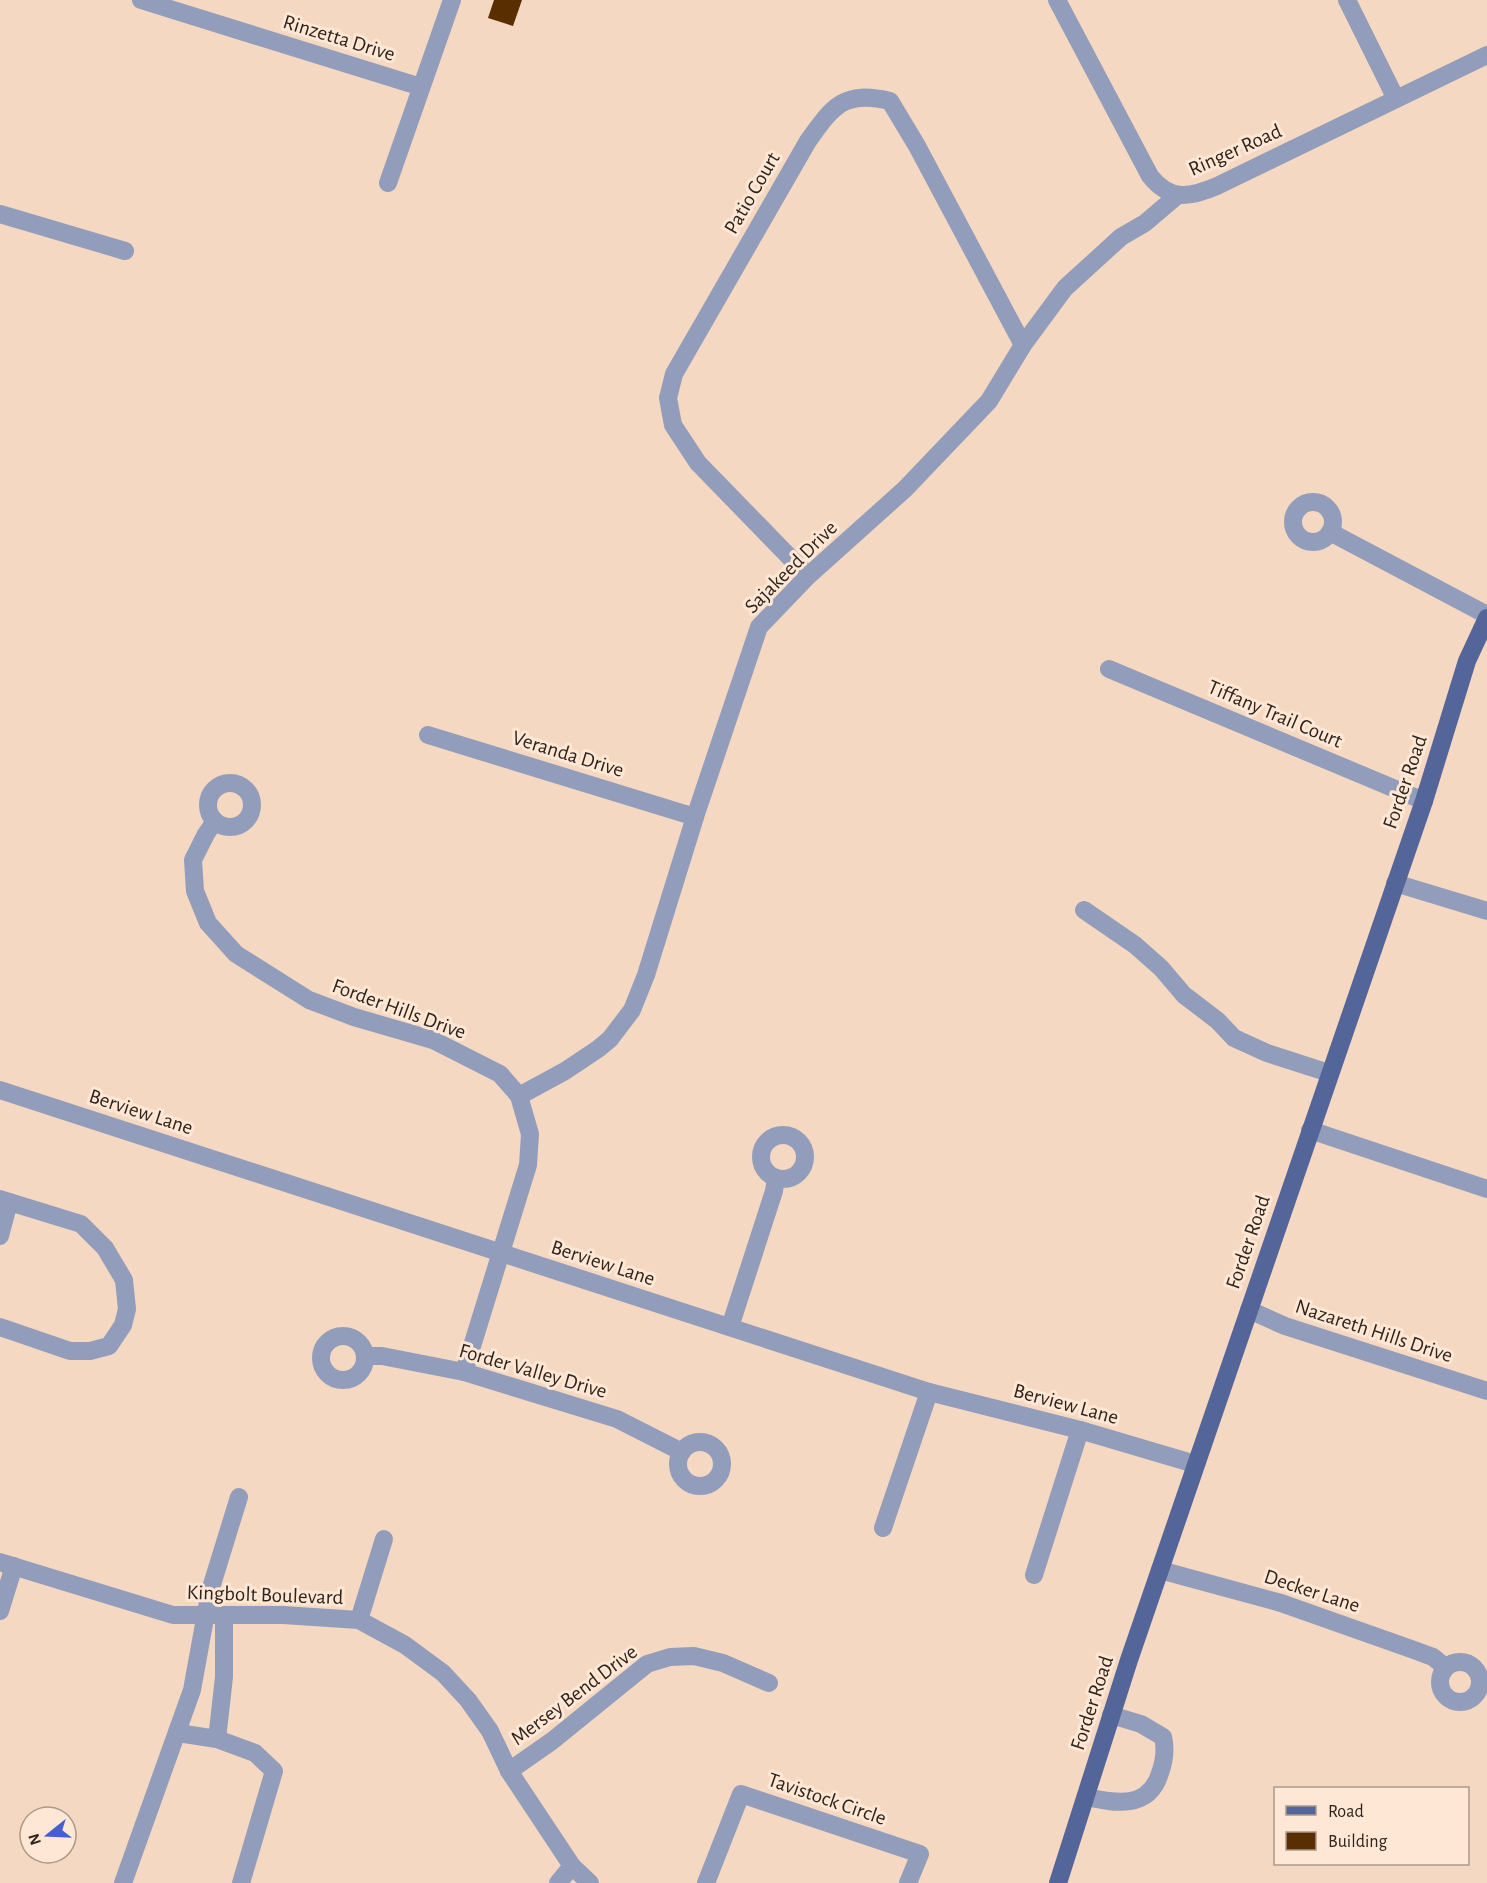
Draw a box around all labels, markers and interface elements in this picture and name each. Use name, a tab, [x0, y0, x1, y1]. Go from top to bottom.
street label: Rinzetta Drive	[281, 11, 397, 65]
street label: Ringer Road	[1185, 120, 1285, 180]
street label: Patio Court	[720, 148, 784, 237]
street label: Sajakeed Drive	[741, 517, 841, 617]
street label: Tiffany Trail Court	[1205, 676, 1346, 752]
street label: Veranda Drive	[510, 727, 626, 781]
street label: Forder Road	[1379, 732, 1431, 832]
street label: Forder Hills Drive	[329, 975, 469, 1043]
street label: Berview Lane	[86, 1085, 196, 1139]
street label: Forder Road	[1222, 1192, 1274, 1292]
street label: Berview Lane	[548, 1236, 658, 1290]
street label: Nazareth Hills Drive	[1293, 1296, 1455, 1366]
street label: Forder Valley Drive	[457, 1340, 609, 1402]
street label: Berview Lane	[1011, 1380, 1121, 1428]
street label: Decker Lane	[1262, 1566, 1362, 1616]
street label: Kingbolt Boulevard	[186, 1582, 344, 1608]
street label: Mersey Bend Drive	[507, 1641, 641, 1749]
street label: Forder Road	[1067, 1653, 1117, 1753]
street label: Tavistock Circle	[765, 1769, 889, 1829]
legend	[1274, 1787, 1469, 1865]
text: Road	[1328, 1803, 1364, 1821]
north arrow	[18, 1805, 78, 1865]
text: N	[25, 1832, 44, 1847]
text: Building	[1328, 1833, 1388, 1851]

